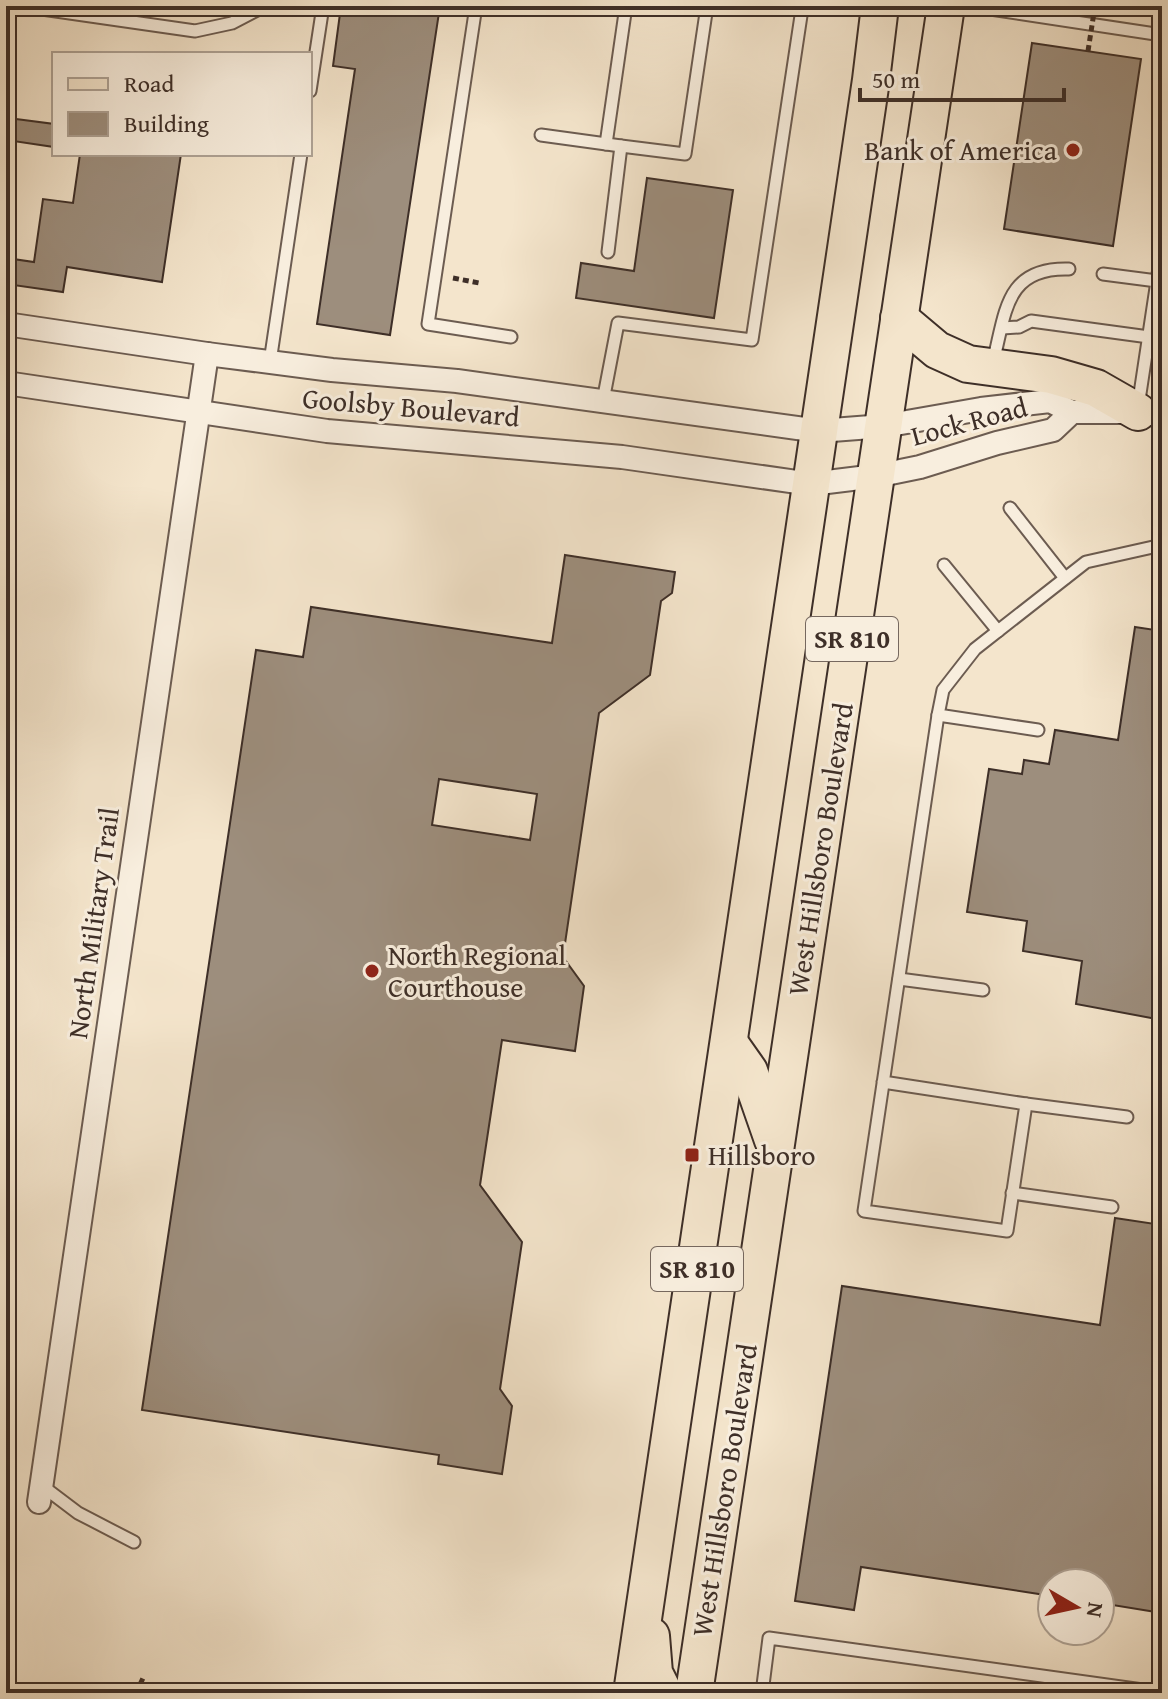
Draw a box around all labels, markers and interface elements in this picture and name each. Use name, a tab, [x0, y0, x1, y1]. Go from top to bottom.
legend	[52, 52, 312, 156]
scale bar	[860, 52, 1064, 102]
text: 50 m	[872, 62, 920, 97]
text: Road	[124, 66, 174, 101]
text: Building	[124, 106, 209, 141]
place label: Bank of America	[864, 129, 1058, 170]
marker: Bank of America	[1064, 141, 1082, 159]
street label: Goolsby Boulevard	[301, 377, 521, 436]
street label: Lock Road	[906, 385, 1032, 456]
road number: SR 810	[806, 617, 898, 661]
street label: West Hillsboro Boulevard	[776, 700, 863, 998]
street label: North Military Trail	[56, 805, 129, 1041]
place label: North Regional Courthouse	[388, 934, 566, 1007]
marker: North Regional Courthouse	[363, 962, 381, 980]
place label: Hillsboro	[708, 1134, 815, 1175]
marker: Hillsboro	[683, 1146, 701, 1164]
road number: SR 810	[651, 1247, 743, 1291]
street label: West Hillsboro Boulevard	[680, 1341, 767, 1639]
north arrow	[1036, 1567, 1116, 1647]
text: N	[1079, 1600, 1113, 1620]

